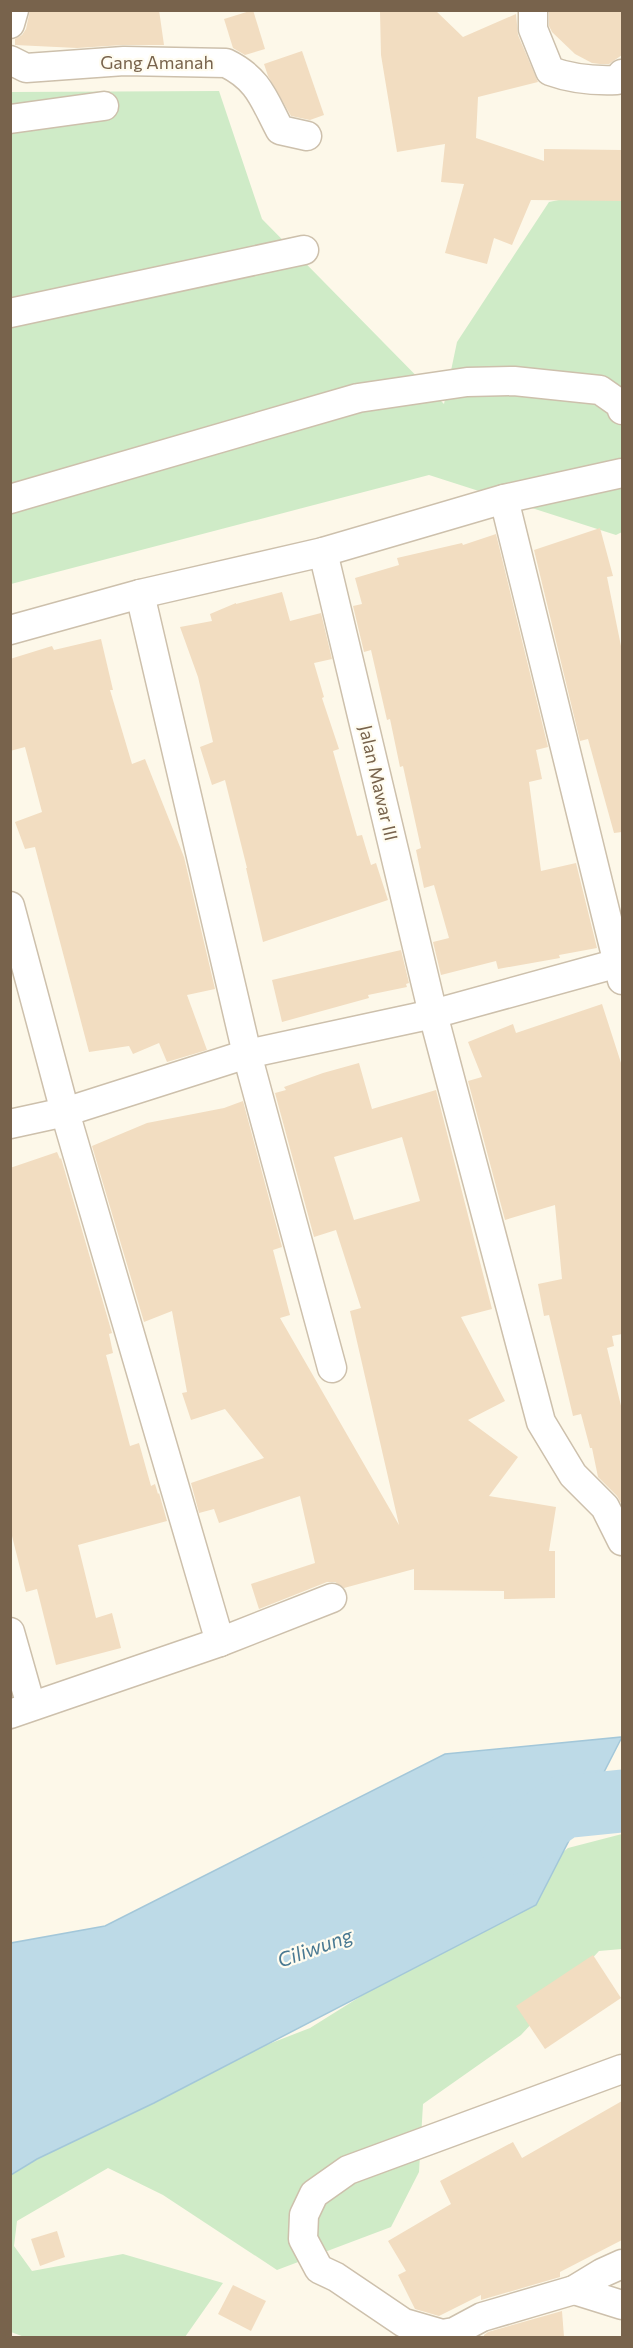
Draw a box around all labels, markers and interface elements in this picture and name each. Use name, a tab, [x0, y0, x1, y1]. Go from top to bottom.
street label: Gang Amanah	[100, 51, 214, 73]
street label: Jalan Mawar III	[355, 723, 403, 843]
water label: Ciliwung	[274, 1922, 357, 1972]

